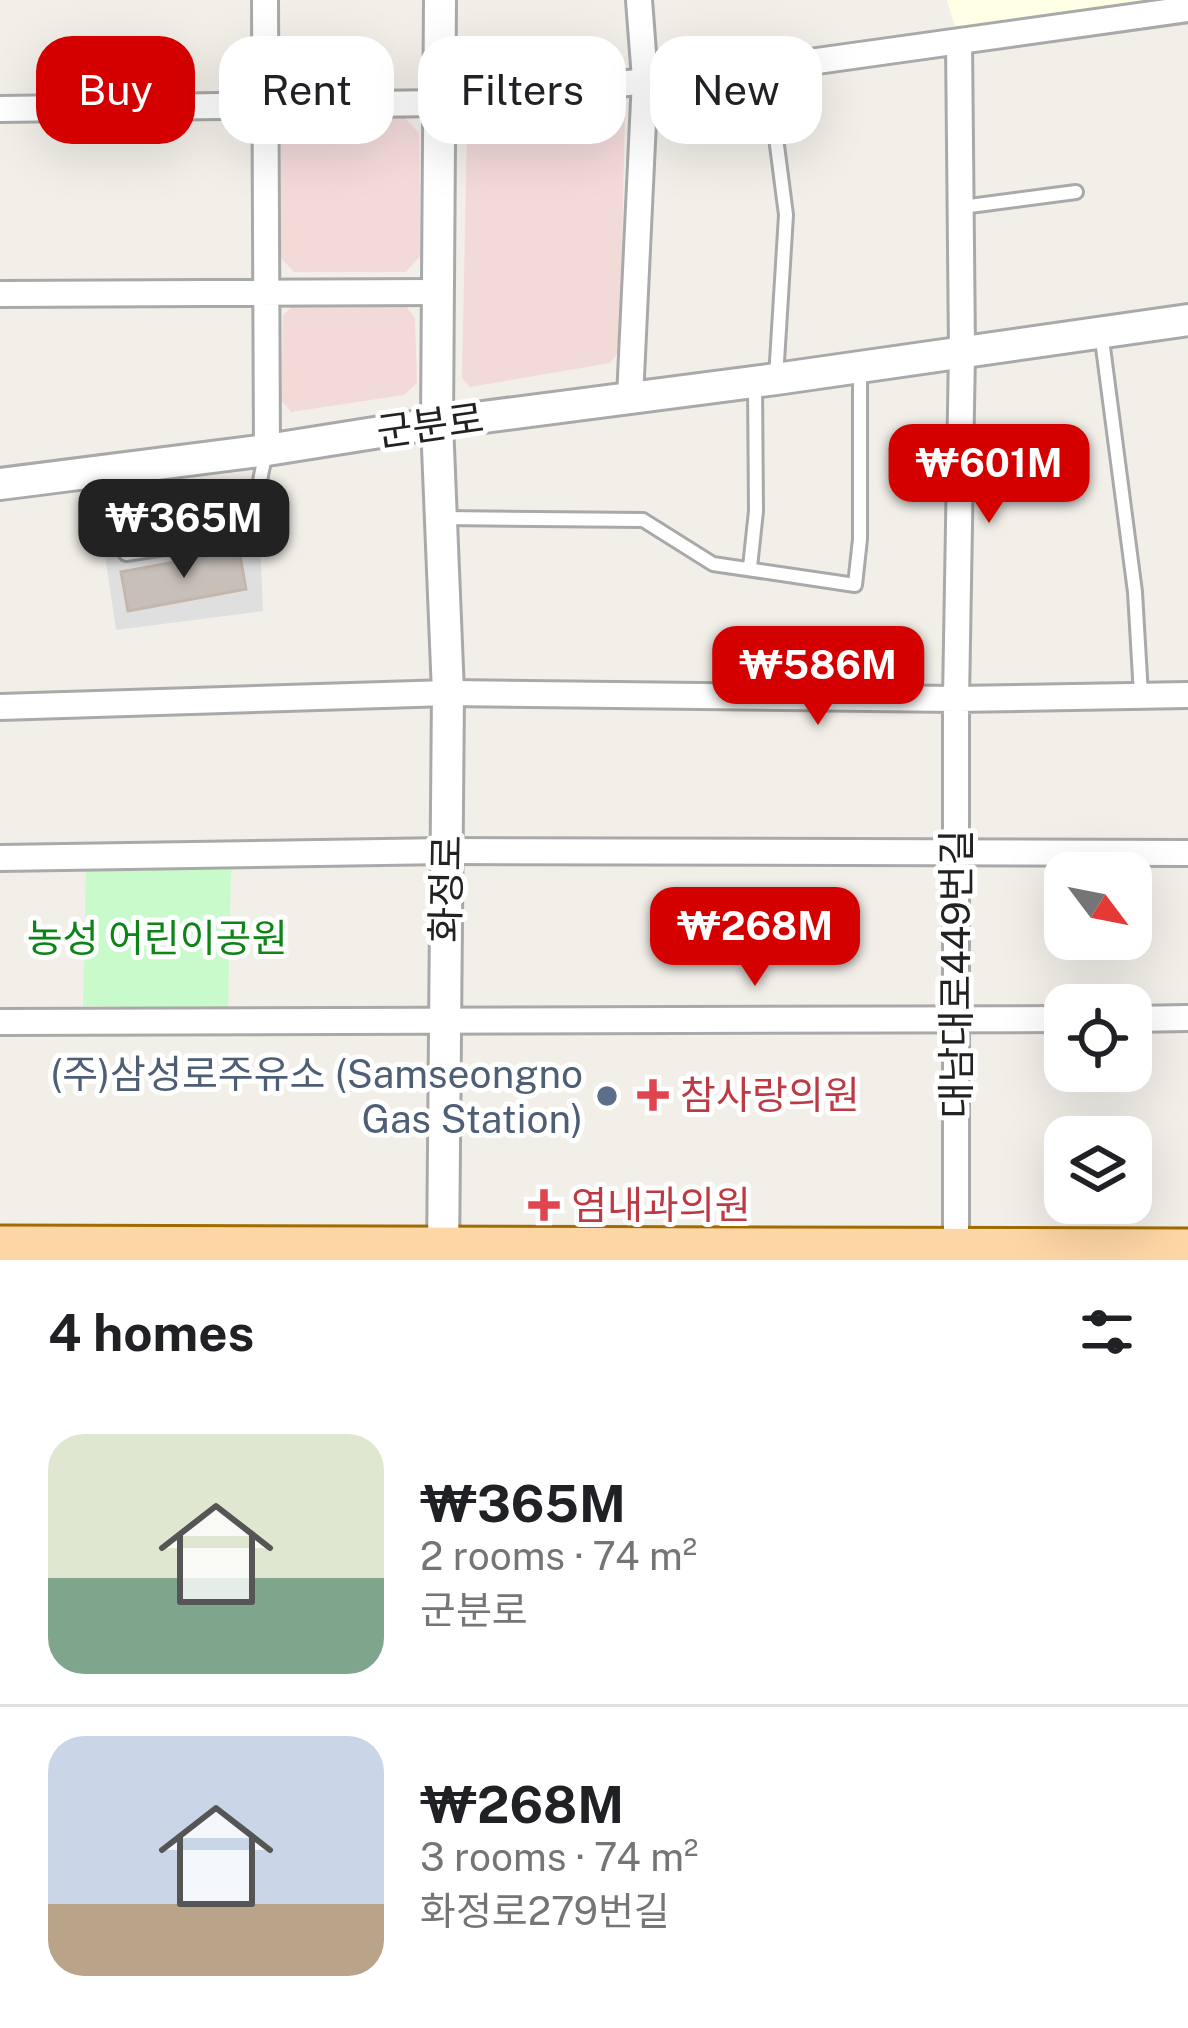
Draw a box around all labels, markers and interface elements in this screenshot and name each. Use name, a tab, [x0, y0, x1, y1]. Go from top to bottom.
chip: Buy	[36, 36, 195, 144]
chip: Rent	[219, 36, 394, 144]
chip: Filters	[418, 36, 626, 144]
chip: New	[650, 36, 822, 144]
street label: 군분로	[374, 395, 486, 455]
pin: ₩601M	[905, 424, 1073, 526]
text: ₩601M	[916, 440, 1062, 486]
pin: ₩365M	[100, 479, 268, 581]
text: ₩365M	[105, 495, 263, 541]
pin: ₩586M	[734, 626, 902, 728]
text: ₩586M	[739, 642, 897, 688]
street label: 대남대로449번길	[933, 830, 979, 1118]
street label: 화정로	[422, 835, 470, 943]
north arrow	[1044, 852, 1152, 960]
map controls	[1044, 852, 1152, 1224]
pin: ₩268M	[671, 887, 839, 989]
text: ₩268M	[677, 903, 833, 949]
park label: 농성 어린이공원	[27, 915, 287, 961]
button: locate	[1044, 984, 1152, 1092]
place label: (주)삼성로주유소 (Samseongno Gas Station)	[50, 1051, 583, 1142]
place label: 참사랑의원	[680, 1072, 859, 1118]
marker: 참사랑의원	[637, 1079, 669, 1111]
marker: (주)삼성로주유소 (Samseongno Gas Station)	[594, 1083, 620, 1109]
button: layers	[1044, 1116, 1152, 1224]
place label: 염내과의원	[571, 1182, 750, 1228]
marker: 염내과의원	[528, 1189, 560, 1221]
icon: filters	[1074, 1299, 1140, 1365]
text: 4 homes	[48, 1303, 254, 1362]
text: ₩365M	[420, 1474, 626, 1533]
icon: home	[144, 1482, 288, 1626]
text: 2 rooms · 74 m²	[420, 1533, 697, 1579]
text: 군분로	[420, 1587, 528, 1633]
text: ₩268M	[420, 1775, 624, 1834]
icon: home	[144, 1784, 288, 1928]
text: 3 rooms · 74 m²	[420, 1834, 698, 1880]
text: 화정로279번길	[420, 1888, 670, 1934]

